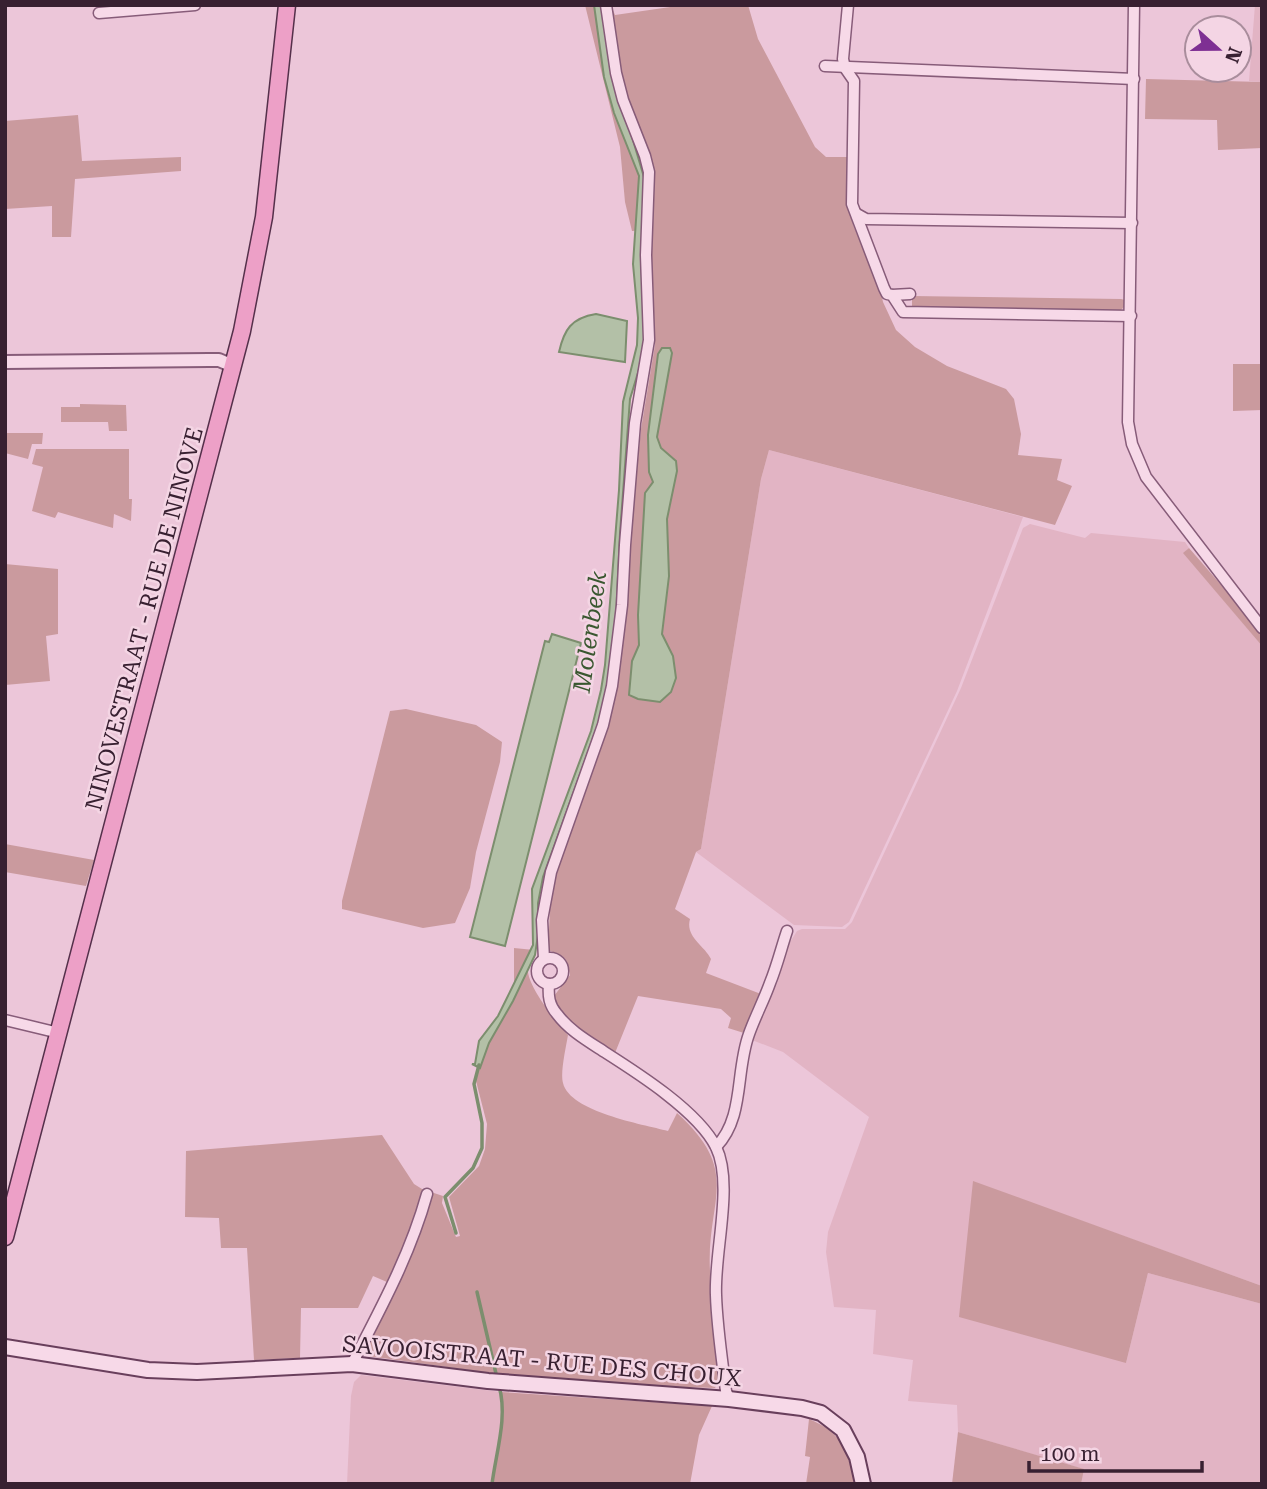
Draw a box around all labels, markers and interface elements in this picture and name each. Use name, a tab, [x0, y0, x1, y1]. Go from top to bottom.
north arrow	[1183, 14, 1253, 84]
text: N	[1220, 44, 1247, 66]
street label: NINOVESTRAAT - RUE DE NINOVE	[80, 424, 209, 814]
water label: Molenbeek	[568, 570, 612, 695]
street label: SAVOOISTRAAT - RUE DES CHOUX	[341, 1331, 743, 1392]
scale bar	[1029, 1430, 1202, 1474]
text: 100 m	[1040, 1442, 1100, 1466]

